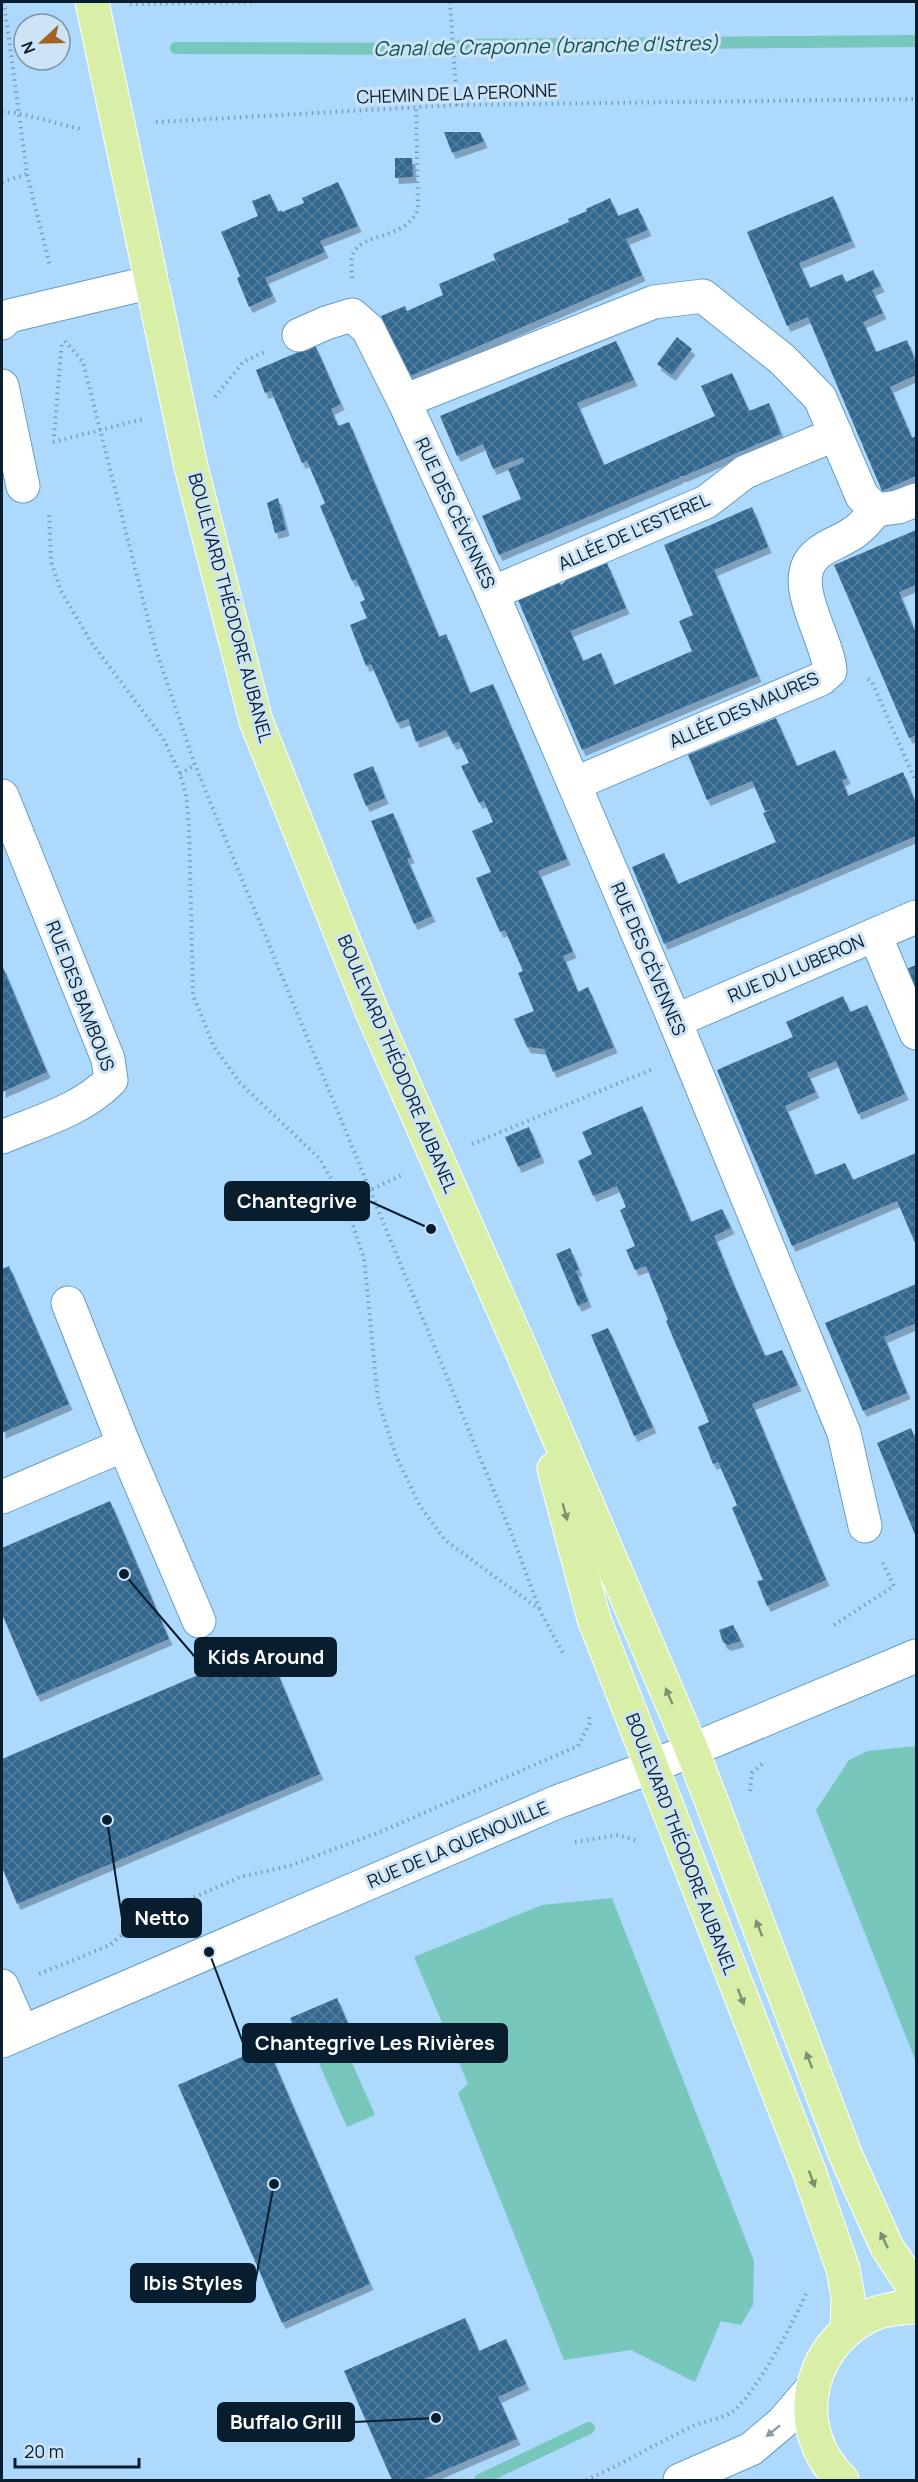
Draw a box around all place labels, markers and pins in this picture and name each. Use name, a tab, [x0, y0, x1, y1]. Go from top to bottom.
callout: Chantegrive	[225, 1182, 369, 1220]
callout: Kids Around	[195, 1638, 336, 1676]
callout: Netto	[122, 1899, 201, 1937]
callout: Chantegrive Les Rivières	[243, 2024, 507, 2062]
callout: Ibis Styles	[131, 2264, 255, 2302]
callout: Buffalo Grill	[218, 2403, 354, 2441]

